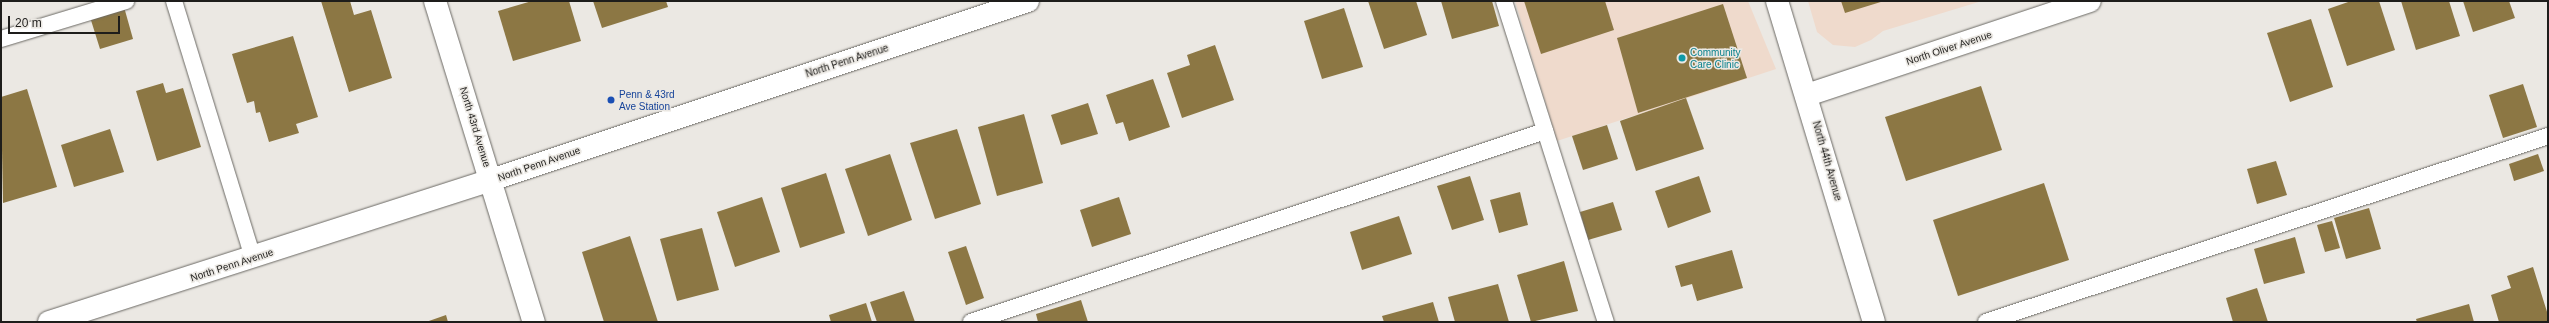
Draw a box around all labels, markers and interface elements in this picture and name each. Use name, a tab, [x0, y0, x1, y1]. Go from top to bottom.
scale bar	[10, 8, 122, 34]
text: 20 m	[15, 16, 42, 30]
street label: North Oliver Avenue	[1904, 28, 1994, 68]
street label: North Penn Avenue	[804, 42, 890, 80]
place label: Community Care Clinic	[1690, 46, 1741, 70]
marker: Community Care Clinic	[1677, 53, 1687, 63]
street label: North 43rd Avenue	[457, 85, 493, 169]
place label: Penn & 43rd Ave Station	[619, 88, 675, 112]
marker: Penn & 43rd Ave Station	[606, 95, 616, 105]
street label: North 44th Avenue	[1810, 119, 1844, 203]
street label: North Penn Avenue	[496, 144, 582, 184]
street label: North Penn Avenue	[189, 246, 275, 284]

